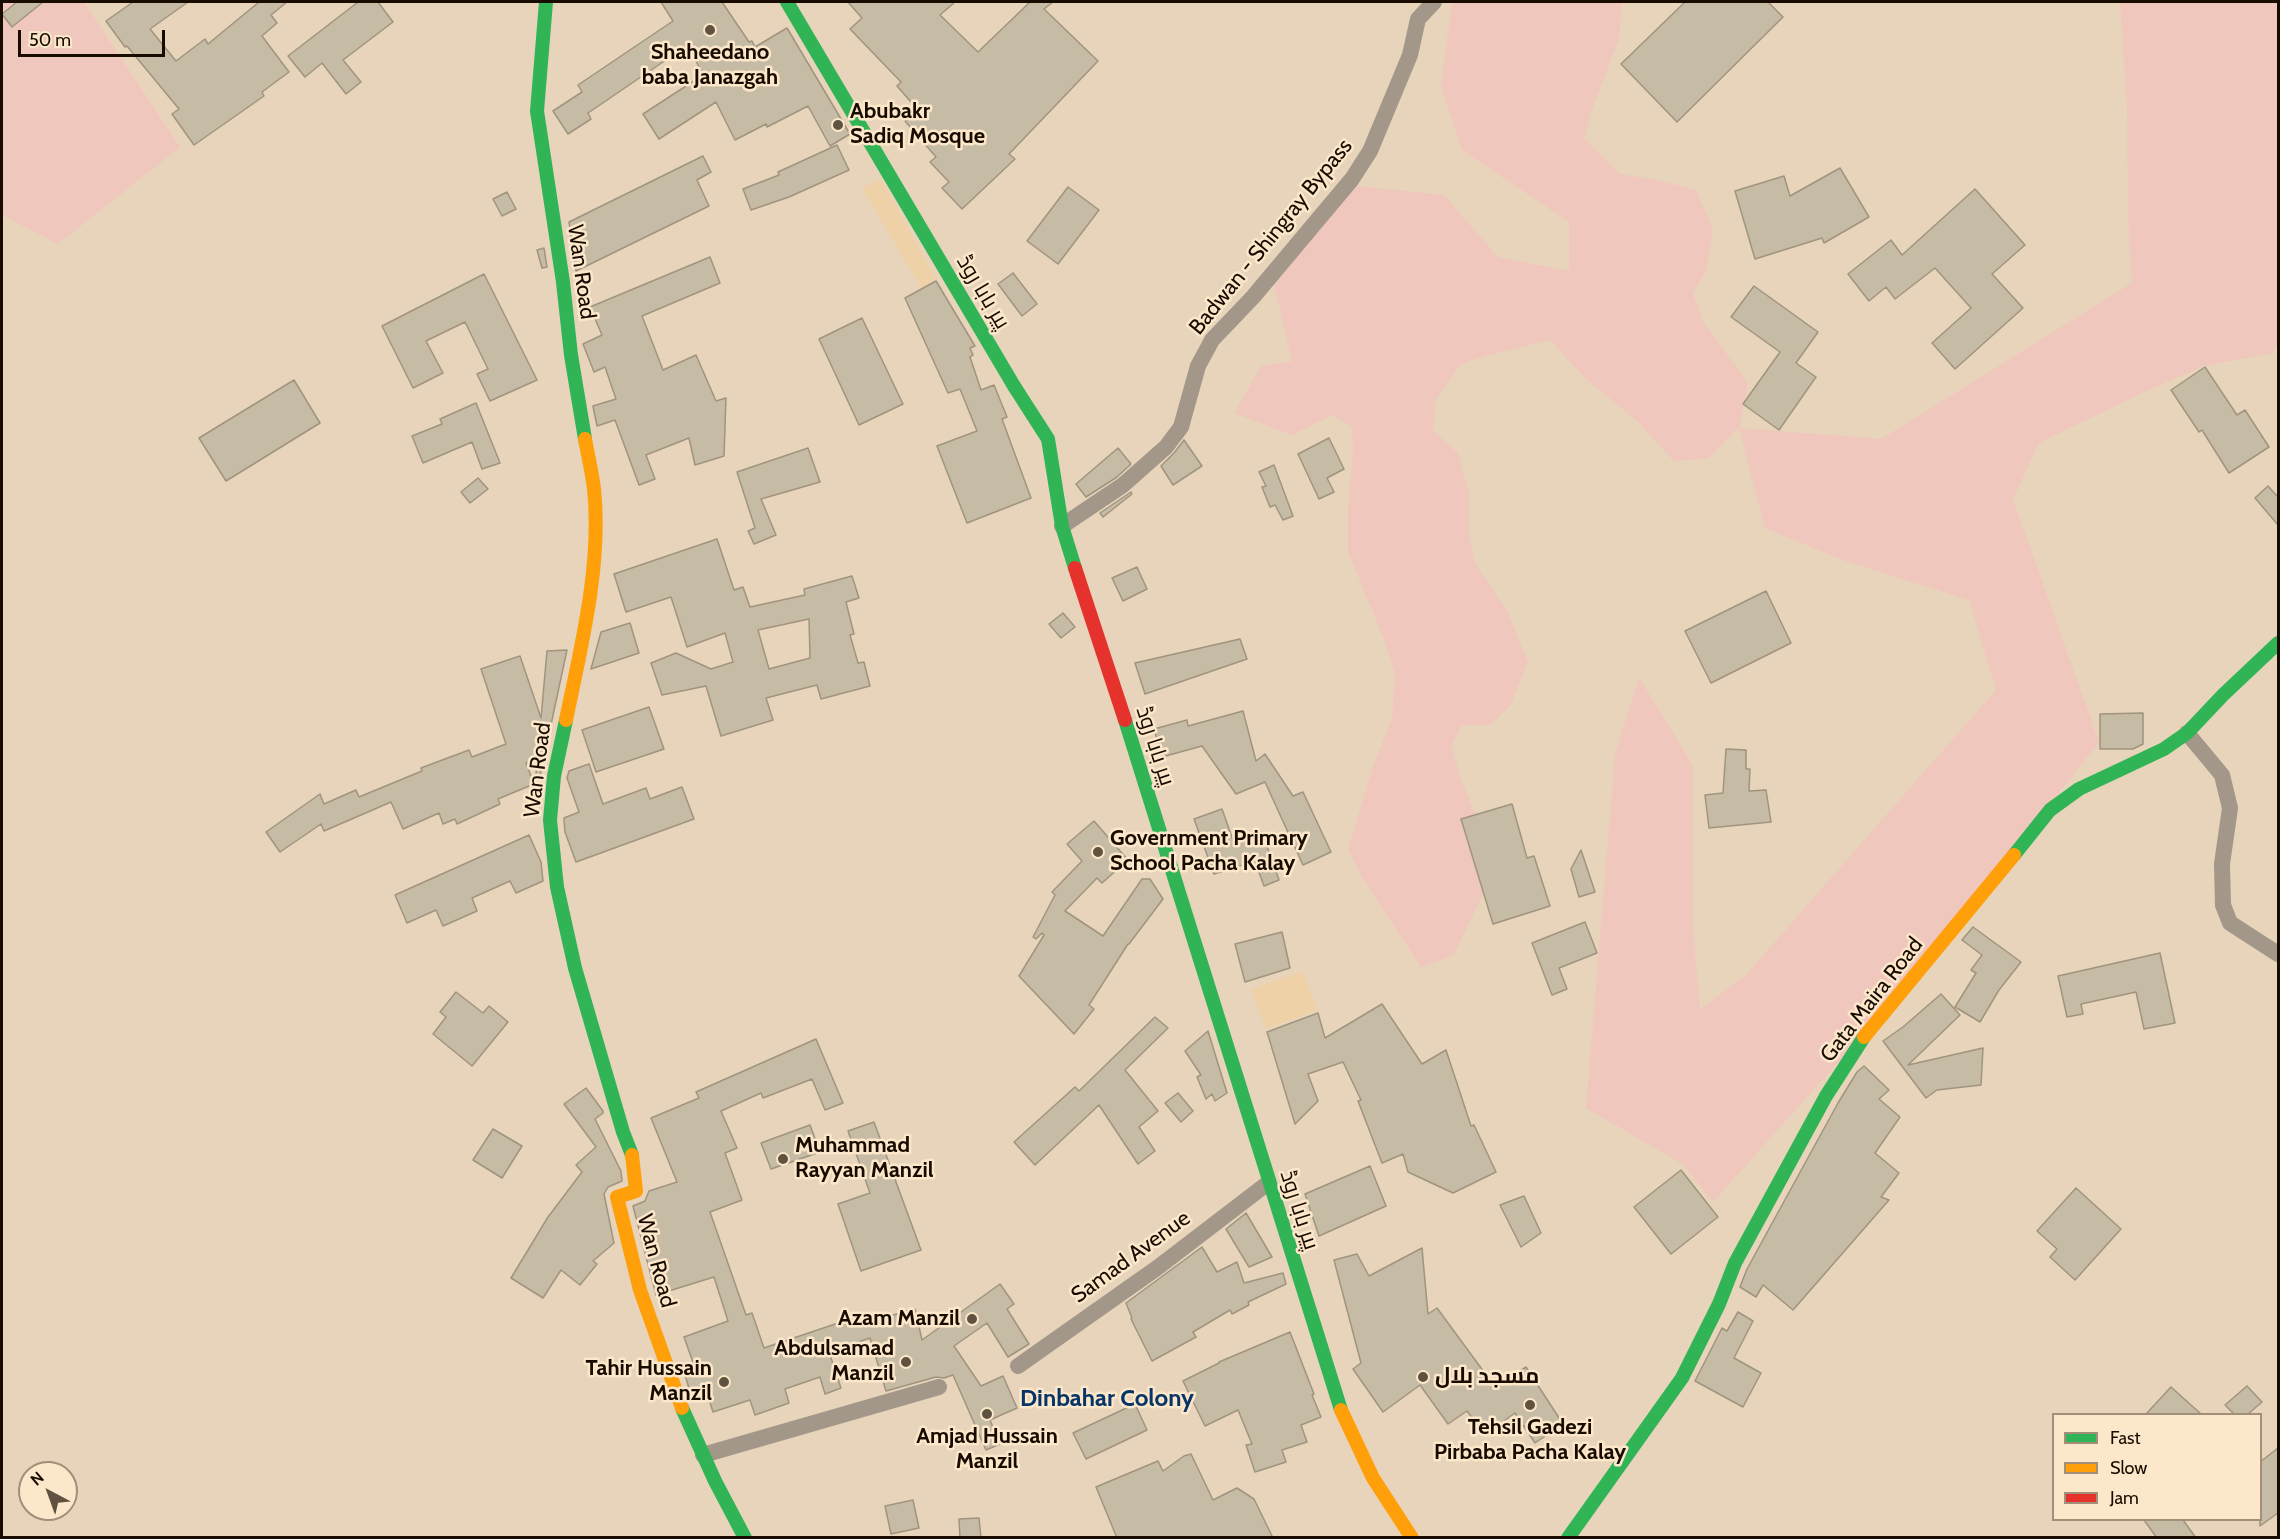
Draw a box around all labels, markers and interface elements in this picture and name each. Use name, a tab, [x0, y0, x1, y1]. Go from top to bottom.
scale bar	[21, 18, 168, 56]
marker: Shaheedano baba Janazgah	[703, 23, 717, 37]
text: 50 m	[29, 29, 71, 51]
place label: Shaheedano baba Janazgah	[642, 40, 778, 92]
place label: Abubakr Sadiq Mosque	[850, 99, 985, 150]
marker: Abubakr Sadiq Mosque	[831, 118, 845, 132]
street label: Badwan - Shingray Bypass	[1184, 134, 1358, 340]
street label: Wan Road	[561, 223, 601, 321]
street label: پیر بابا روڈ	[951, 250, 1015, 334]
street label: پیر بابا روڈ	[1130, 703, 1180, 789]
street label: Wan Road	[519, 721, 557, 819]
place label: Government Primary School Pacha Kalay	[1110, 826, 1308, 878]
marker: Government Primary School Pacha Kalay	[1091, 845, 1105, 859]
street label: Gata Maira Road	[1815, 932, 1929, 1068]
place label: Muhammad Rayyan Manzil	[795, 1133, 933, 1184]
marker: Muhammad Rayyan Manzil	[776, 1152, 790, 1166]
street label: پیر بابا روڈ	[1274, 1167, 1324, 1253]
street label: Samad Avenue	[1067, 1205, 1195, 1309]
street label: Wan Road	[631, 1211, 681, 1311]
place label: Azam Manzil	[838, 1306, 960, 1332]
marker: Azam Manzil	[965, 1312, 979, 1326]
place label: Abdulsamad Manzil	[774, 1336, 894, 1388]
marker: Abdulsamad Manzil	[899, 1355, 913, 1369]
place label: Tahir Hussain Manzil	[585, 1356, 712, 1408]
place label: مسجد بلال	[1435, 1364, 1539, 1390]
marker: مسجد بلال	[1416, 1370, 1430, 1384]
marker: Tahir Hussain Manzil	[717, 1375, 731, 1389]
district label: Dinbahar Colony	[1020, 1385, 1194, 1413]
marker: Tehsil Gadezi Pirbaba Pacha Kalay	[1523, 1398, 1537, 1412]
marker: Amjad Hussain Manzil	[980, 1407, 994, 1421]
legend	[2052, 1413, 2262, 1521]
place label: Tehsil Gadezi Pirbaba Pacha Kalay	[1434, 1415, 1626, 1466]
place label: Amjad Hussain Manzil	[916, 1424, 1058, 1476]
text: Fast	[2110, 1427, 2141, 1449]
text: Slow	[2110, 1457, 2147, 1479]
north arrow	[18, 1461, 78, 1521]
text: N	[27, 1468, 48, 1489]
text: Jam	[2110, 1487, 2139, 1509]

